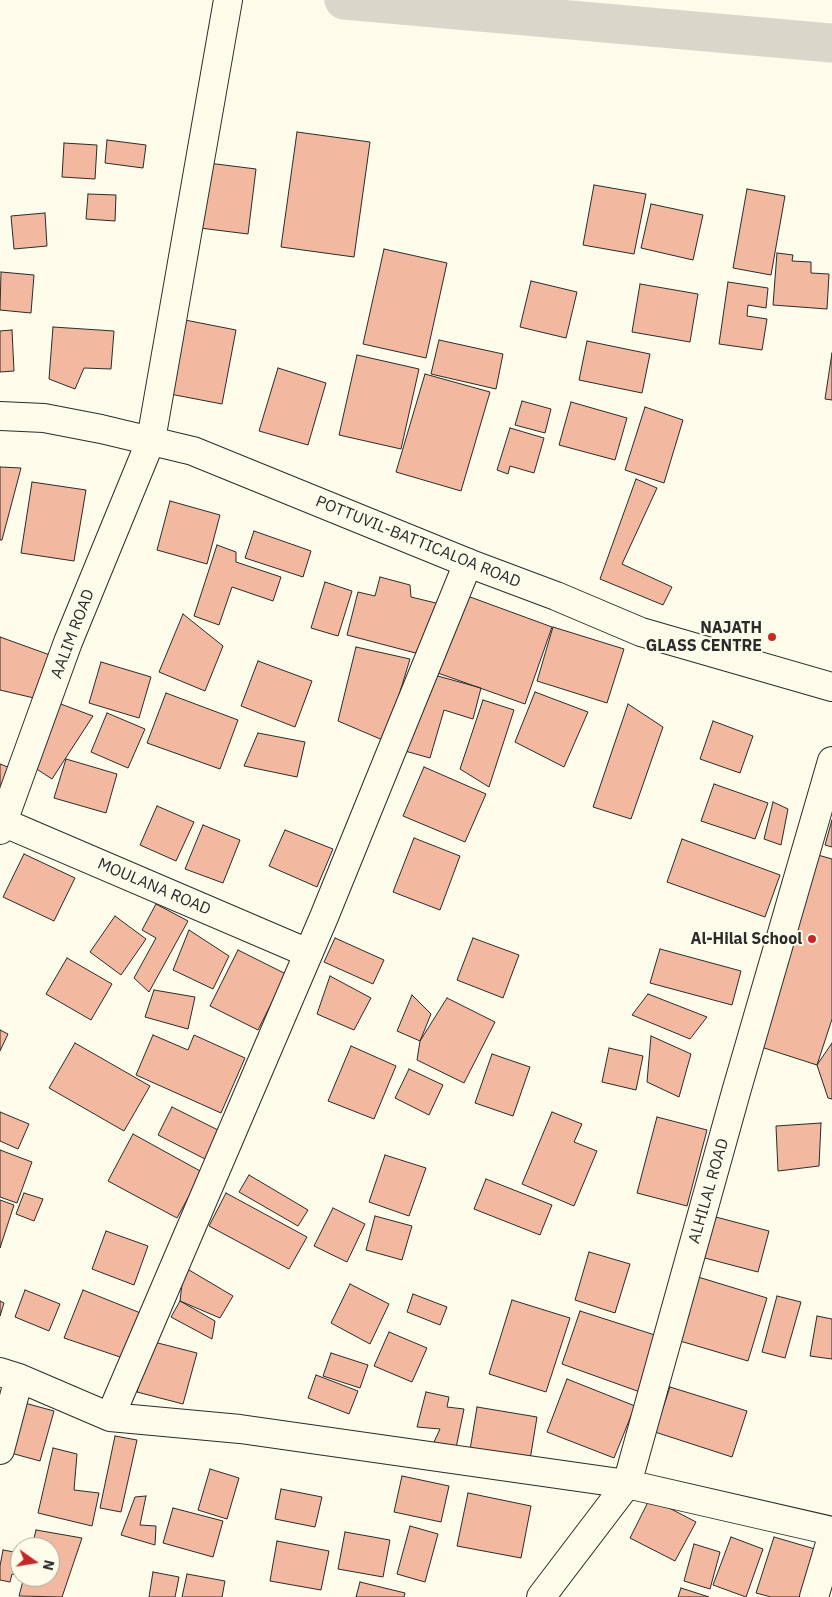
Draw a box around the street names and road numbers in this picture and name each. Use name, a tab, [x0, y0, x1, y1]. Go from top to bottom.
street label: POTTUVIL-BATTICALOA ROAD	[313, 492, 523, 592]
street label: AALIM ROAD	[47, 587, 99, 681]
street label: MOULANA ROAD	[94, 854, 214, 920]
street label: ALHILAL ROAD	[685, 1136, 733, 1246]

